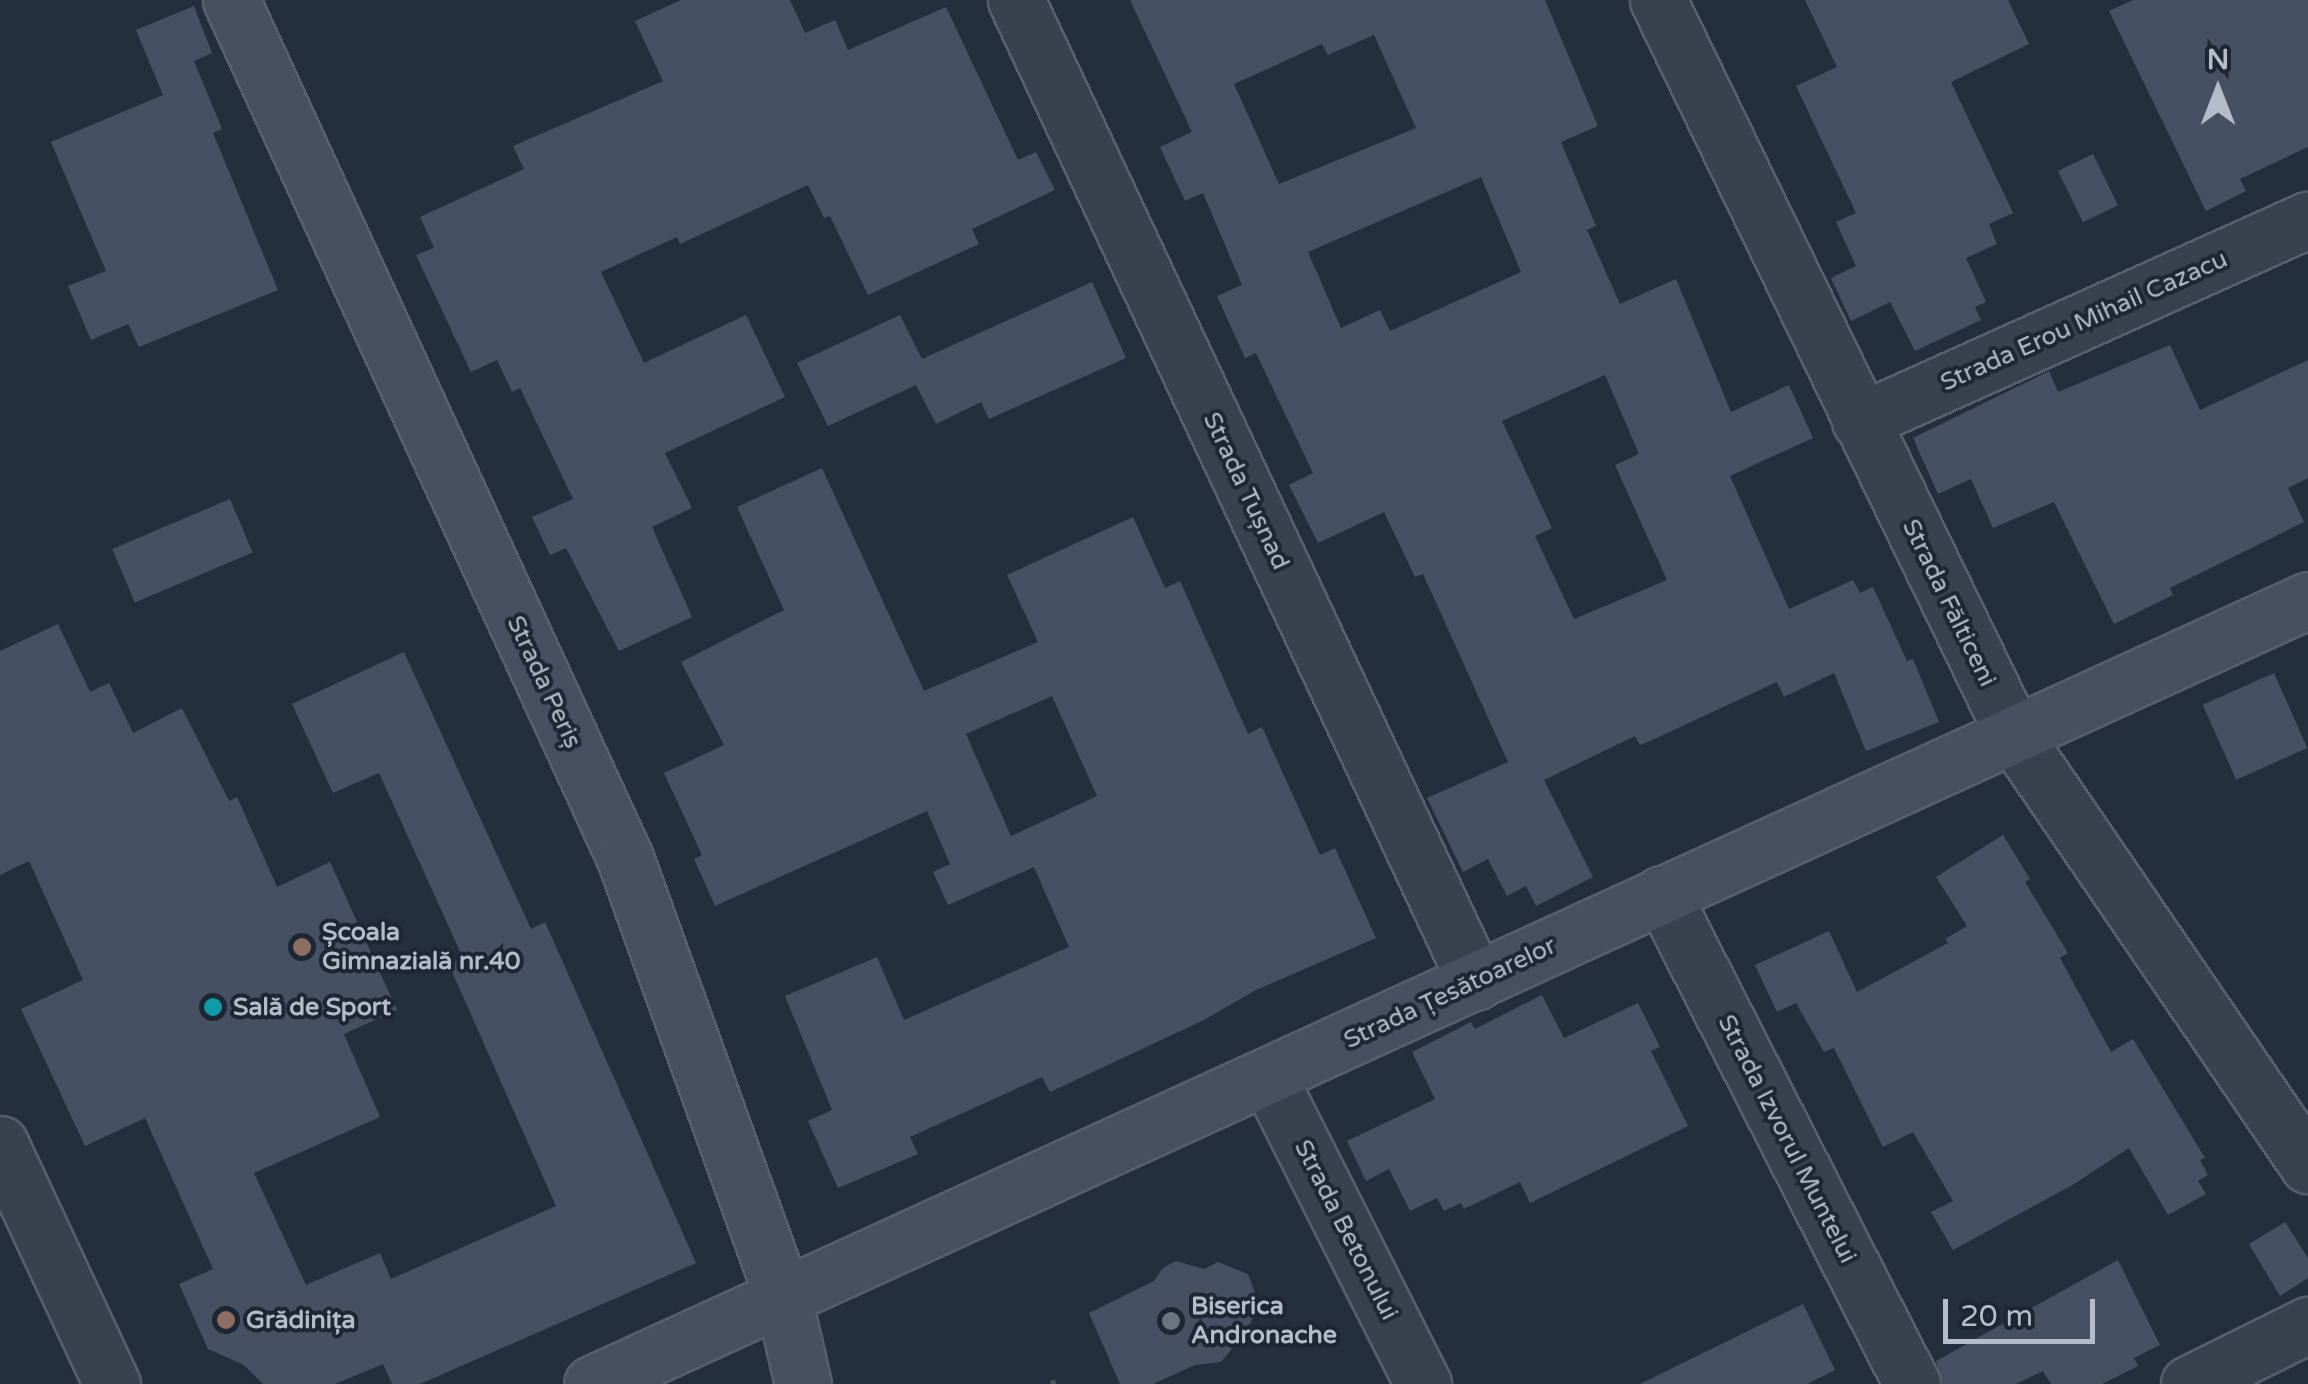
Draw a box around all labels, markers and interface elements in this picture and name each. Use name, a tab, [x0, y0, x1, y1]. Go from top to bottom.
north arrow	[2168, 40, 2268, 140]
text: N	[2207, 43, 2229, 77]
street label: Strada Erou Mihail Cazacu	[1936, 244, 2232, 398]
street label: Strada Tușnad	[1196, 407, 1296, 575]
street label: Strada Fălticeni	[1896, 514, 2002, 692]
street label: Strada Periș	[500, 611, 588, 753]
place label: Școala Gimnazială nr.40	[322, 918, 520, 977]
street label: Strada Țesătoarelor	[1339, 931, 1561, 1055]
marker: Școala Gimnazială nr.40	[291, 936, 313, 958]
place label: Sală de Sport	[233, 992, 391, 1022]
marker: Sală de Sport	[202, 996, 224, 1018]
street label: Strada Izvorul Muntelui	[1711, 1010, 1863, 1268]
street label: Strada Betonului	[1288, 1135, 1404, 1325]
scale bar	[1948, 1279, 2100, 1341]
place label: Biserica Andronache	[1191, 1292, 1337, 1351]
text: 20 m	[1960, 1298, 2033, 1335]
place label: Grădinița	[246, 1305, 356, 1335]
marker: Grădinița	[215, 1309, 237, 1331]
marker: Biserica Andronache	[1160, 1310, 1182, 1332]

